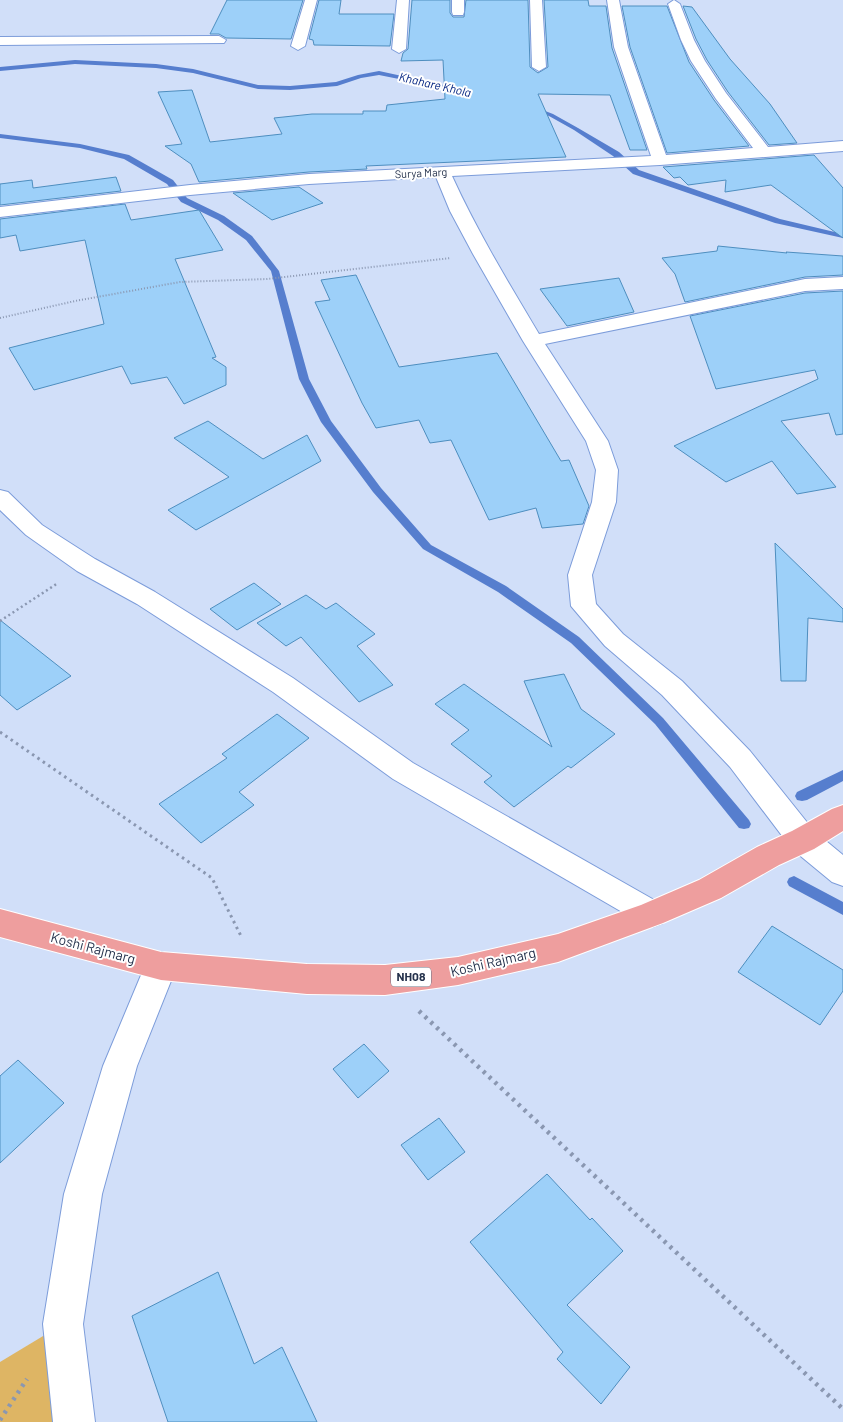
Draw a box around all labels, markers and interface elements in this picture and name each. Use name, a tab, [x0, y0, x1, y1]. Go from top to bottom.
water label: Khahare Khola	[398, 69, 473, 99]
street label: Surya Marg	[394, 165, 448, 180]
street label: Koshi Rajmarg	[49, 928, 137, 967]
street label: Koshi Rajmarg	[449, 943, 537, 980]
road number: NH08	[391, 968, 431, 986]

